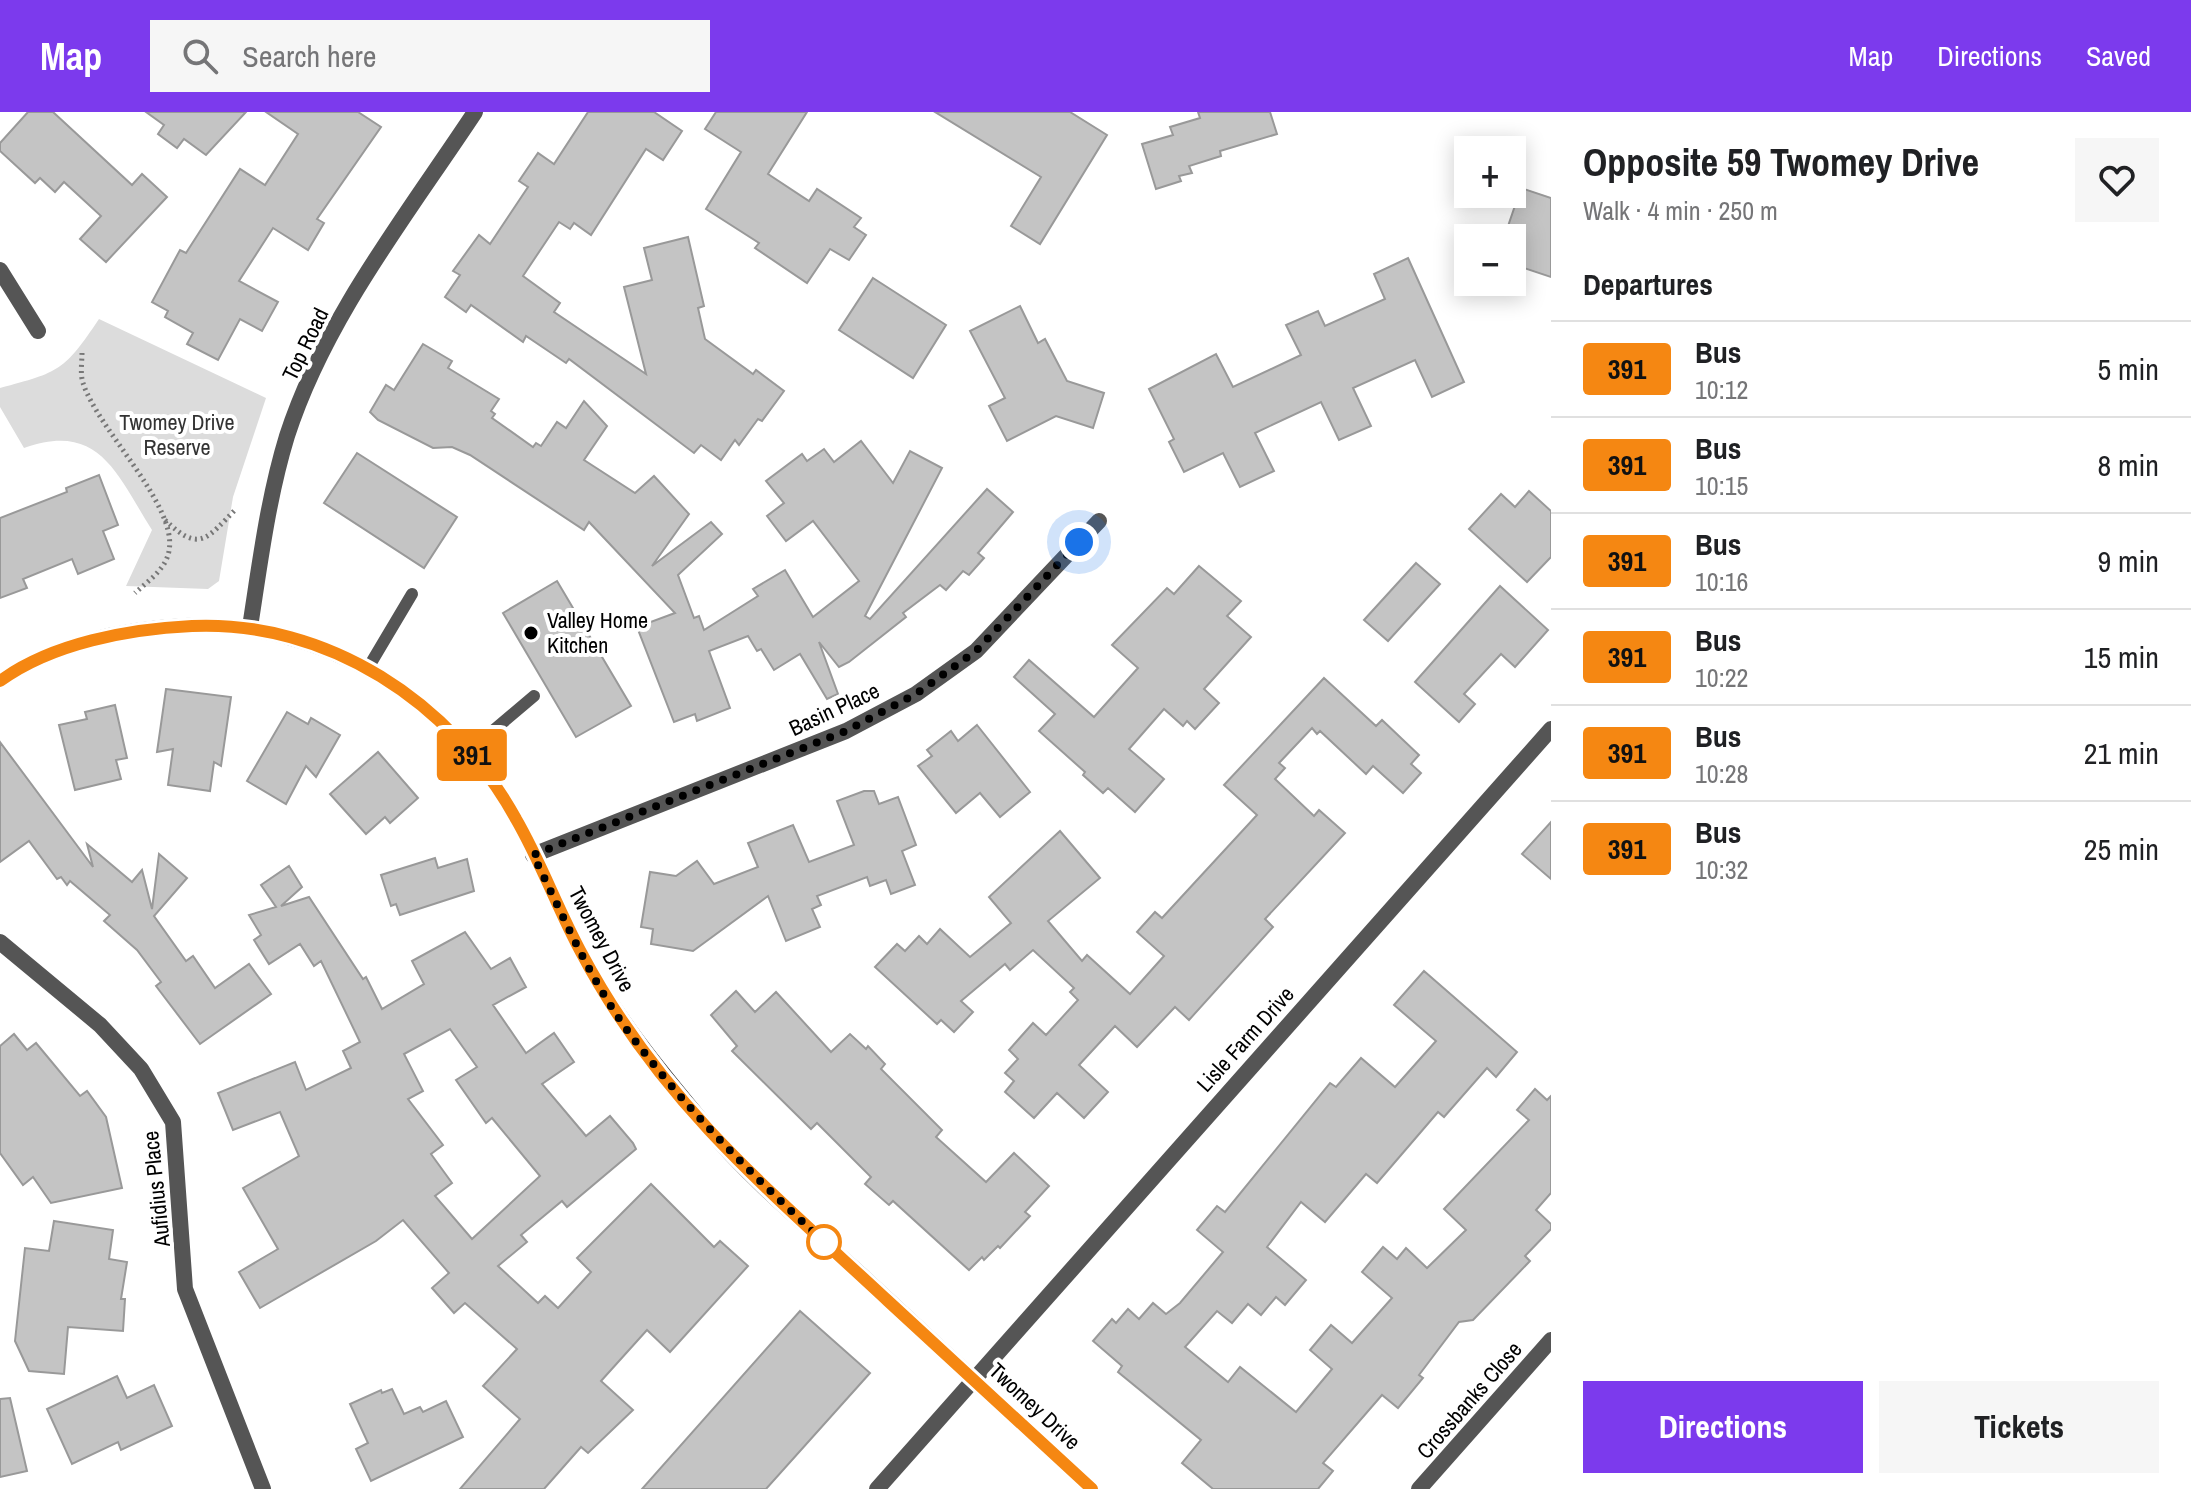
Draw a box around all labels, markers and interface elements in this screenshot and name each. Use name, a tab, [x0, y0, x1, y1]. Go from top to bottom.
search box	[150, 20, 710, 92]
text: Map	[40, 31, 102, 82]
icon: search	[178, 34, 222, 78]
text: Search here	[242, 36, 376, 76]
text: Map	[1849, 37, 1893, 75]
text: Directions	[1937, 37, 2042, 75]
text: Saved	[2086, 37, 2151, 75]
map controls	[1454, 136, 1526, 296]
button: +	[1454, 136, 1526, 208]
text: Opposite 59 Twomey Drive	[1583, 137, 1979, 188]
button: heart	[2075, 138, 2159, 222]
text: Walk · 4 min · 250 m	[1583, 193, 1778, 228]
button: −	[1454, 224, 1526, 296]
text: Departures	[1583, 264, 1713, 304]
street label: Top Road	[275, 303, 335, 385]
text: Bus	[1695, 332, 1741, 372]
text: 5 min	[2097, 349, 2159, 389]
text: 391	[1608, 350, 1646, 388]
text: 10:12	[1695, 372, 1748, 407]
park label: Twomey Drive Reserve	[119, 407, 235, 462]
text: Bus	[1695, 428, 1741, 468]
text: 8 min	[2097, 445, 2159, 485]
text: 391	[1608, 446, 1646, 484]
text: 10:15	[1695, 468, 1748, 503]
your location	[1059, 522, 1099, 562]
text: Bus	[1695, 524, 1741, 564]
text: 9 min	[2097, 541, 2159, 581]
text: 391	[1608, 542, 1646, 580]
text: 10:16	[1695, 564, 1748, 599]
place label: Valley Home Kitchen	[547, 605, 648, 660]
text: Bus	[1695, 620, 1741, 660]
marker: Valley Home Kitchen	[522, 624, 540, 642]
text: 15 min	[2084, 637, 2159, 677]
text: 391	[1608, 638, 1646, 676]
text: 10:22	[1695, 660, 1748, 695]
street label: Basin Place	[784, 675, 884, 743]
text: Bus	[1695, 716, 1741, 756]
line badge: 391	[426, 729, 518, 781]
text: 21 min	[2084, 733, 2159, 773]
text: 391	[1608, 734, 1646, 772]
text: 391	[453, 736, 491, 774]
text: 10:28	[1695, 756, 1748, 791]
text: Bus	[1695, 812, 1741, 852]
text: 25 min	[2084, 829, 2159, 869]
text: 391	[1608, 830, 1646, 868]
text: 10:32	[1695, 852, 1748, 887]
street label: Twomey Drive	[562, 881, 642, 997]
street label: Lisle Farm Drive	[1190, 980, 1300, 1098]
street label: Aufidius Place	[135, 1130, 177, 1249]
unlabelled marker	[807, 1225, 841, 1259]
street label: Crossbanks Close	[1410, 1335, 1528, 1465]
street label: Twomey Drive	[983, 1356, 1087, 1456]
button: Directions	[1583, 1381, 1863, 1473]
button: Tickets	[1879, 1381, 2159, 1473]

